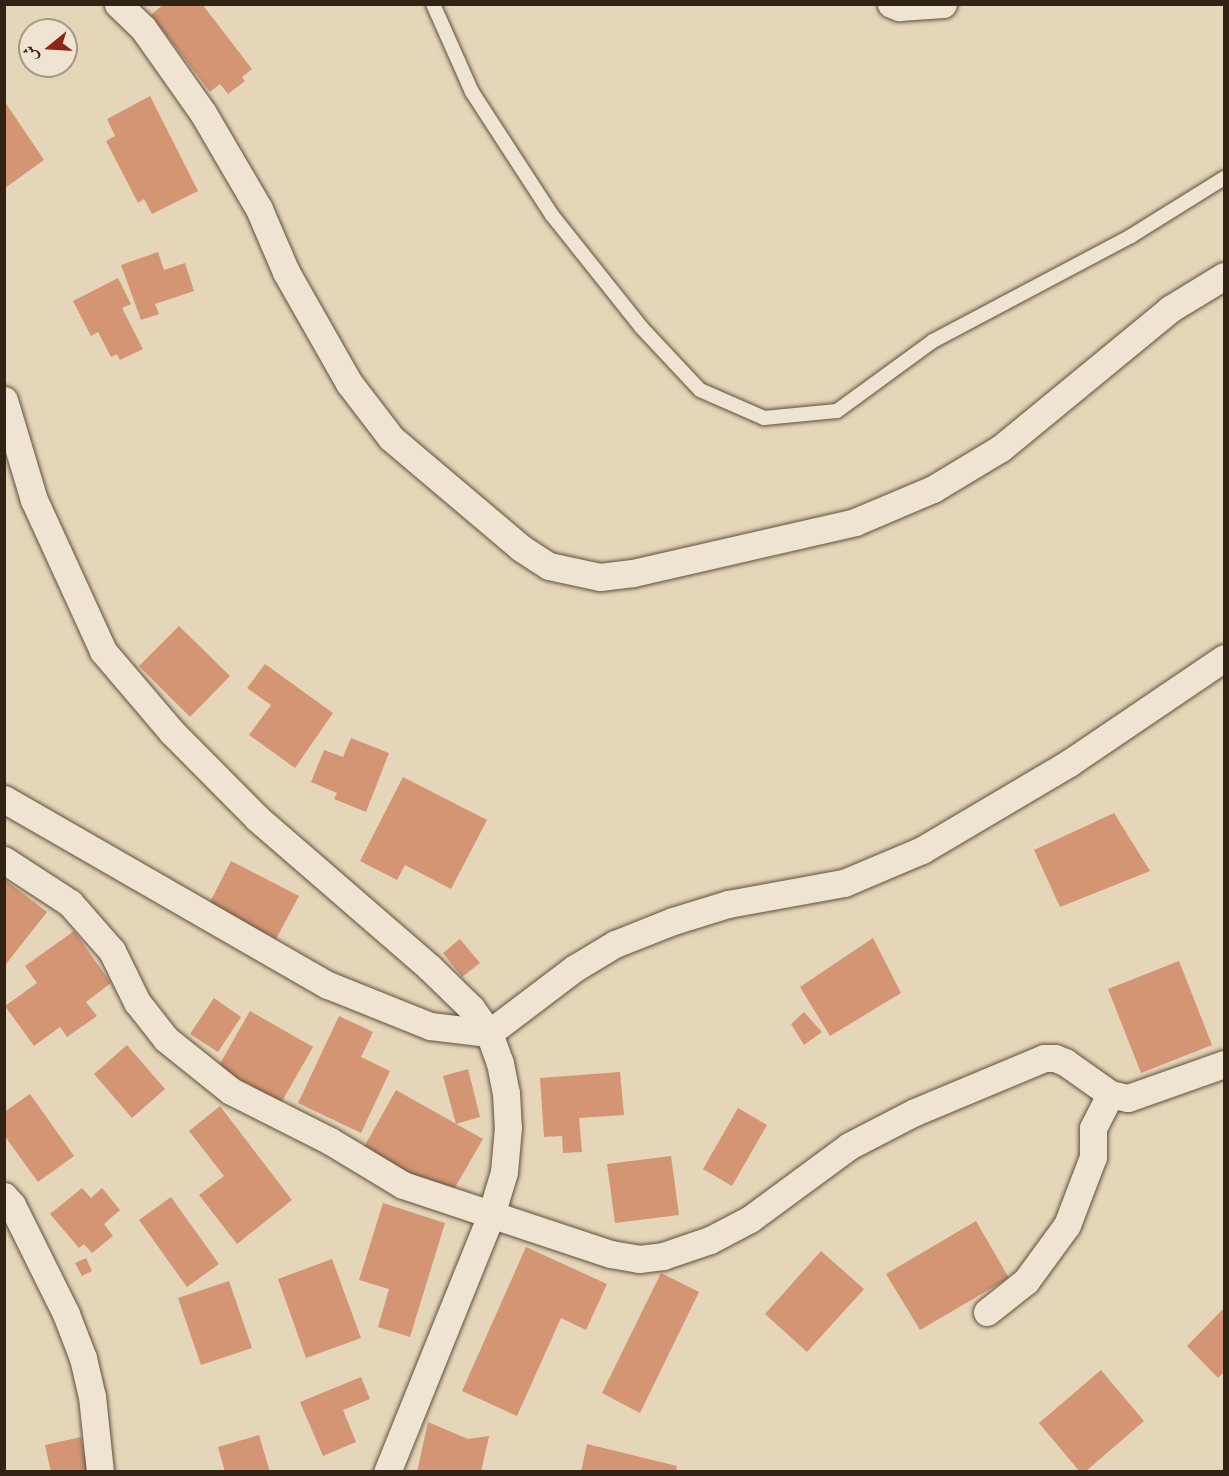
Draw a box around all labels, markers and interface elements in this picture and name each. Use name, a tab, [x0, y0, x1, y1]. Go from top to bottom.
north arrow	[18, 18, 78, 78]
text: ش	[19, 42, 46, 64]

